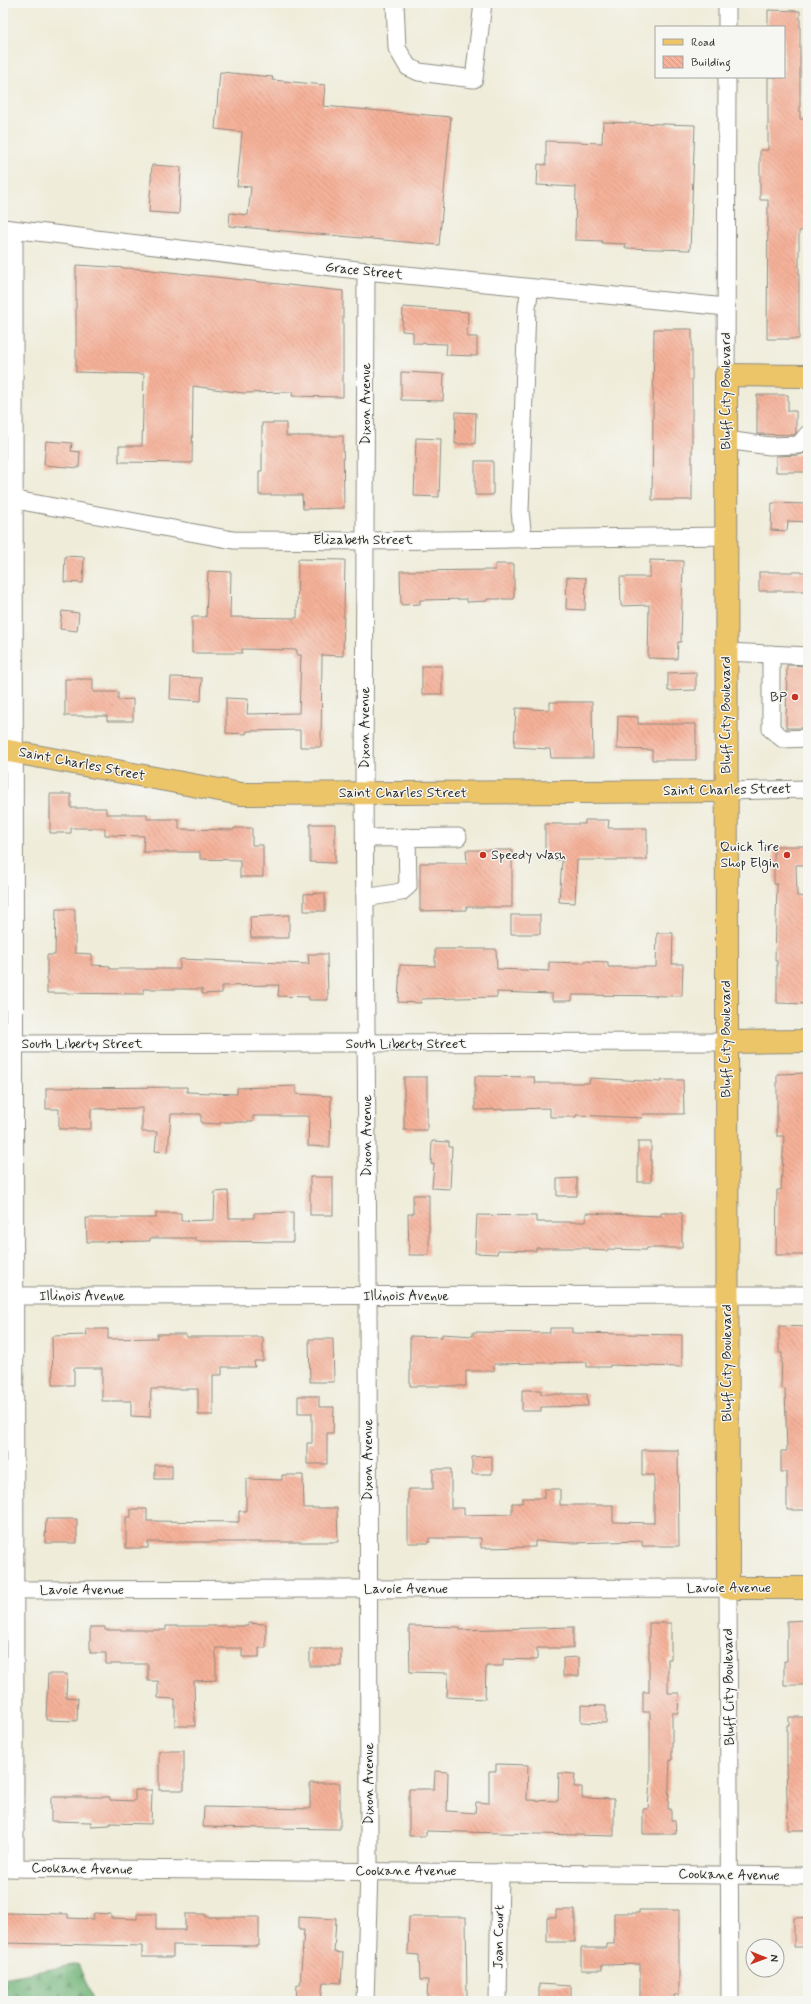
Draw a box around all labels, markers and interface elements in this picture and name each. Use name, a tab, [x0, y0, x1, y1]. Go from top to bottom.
legend	[655, 26, 785, 78]
text: Road	[691, 35, 715, 51]
text: Building	[691, 55, 731, 72]
street label: Grace Street	[324, 258, 404, 284]
street label: Bluff City Boulevard	[717, 332, 735, 450]
street label: Dixon Avenue	[357, 363, 375, 445]
street label: Elizabeth Street	[313, 531, 414, 549]
street label: Bluff City Boulevard	[717, 656, 735, 774]
street label: Dixon Avenue	[356, 687, 374, 769]
place label: BP	[770, 688, 787, 706]
marker: BP	[790, 692, 800, 702]
street label: Saint Charles Street	[17, 743, 147, 785]
street label: Saint Charles Street	[663, 780, 792, 800]
street label: Saint Charles Street	[339, 784, 468, 802]
place label: Quick Tire Shop Elgin	[720, 838, 779, 873]
place label: Speedy Wash	[491, 846, 567, 864]
marker: Speedy Wash	[478, 850, 488, 860]
marker: Quick Tire Shop Elgin	[782, 850, 792, 860]
street label: Bluff City Boulevard	[717, 980, 735, 1098]
street label: South Liberty Street	[22, 1035, 143, 1053]
street label: South Liberty Street	[346, 1035, 467, 1053]
street label: Dixon Avenue	[358, 1095, 376, 1177]
street label: Illinois Avenue	[39, 1287, 125, 1305]
street label: Illinois Avenue	[363, 1287, 449, 1305]
street label: Bluff City Boulevard	[718, 1304, 736, 1422]
street label: Dixon Avenue	[359, 1419, 377, 1501]
street label: Lavoie Avenue	[687, 1579, 771, 1597]
street label: Lavoie Avenue	[364, 1580, 448, 1598]
street label: Lavoie Avenue	[40, 1581, 124, 1599]
street label: Bluff City Boulevard	[719, 1628, 739, 1746]
street label: Dixon Avenue	[360, 1743, 378, 1825]
street label: Cookane Avenue	[31, 1859, 133, 1879]
street label: Cookane Avenue	[355, 1862, 457, 1880]
street label: Cookane Avenue	[678, 1865, 780, 1885]
street label: Joan Court	[489, 1905, 509, 1969]
north arrow	[745, 1938, 785, 1978]
text: N	[767, 1954, 781, 1962]

